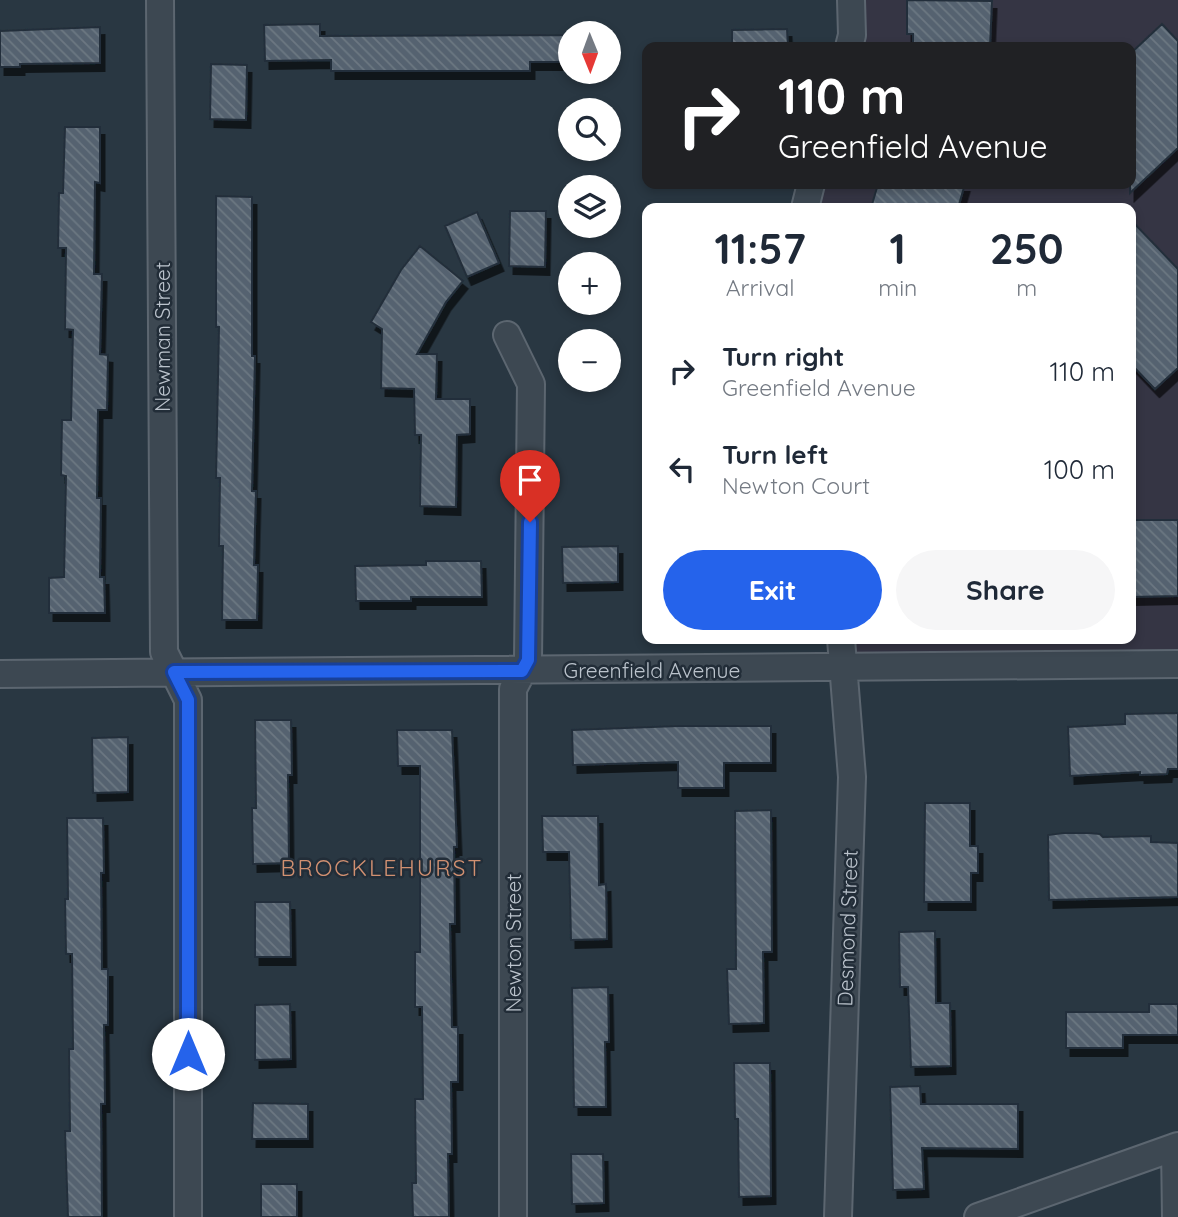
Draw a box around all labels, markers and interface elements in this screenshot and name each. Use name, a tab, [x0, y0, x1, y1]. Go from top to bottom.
north arrow	[558, 21, 621, 84]
map controls	[558, 21, 621, 392]
text: 110 m	[778, 65, 905, 126]
icon: right	[663, 70, 754, 161]
button: search	[558, 98, 621, 161]
text: Greenfield Avenue	[778, 126, 1048, 166]
button: layers	[558, 175, 621, 238]
text: 11:57	[714, 222, 806, 275]
text: 1	[890, 222, 906, 275]
text: 250	[990, 222, 1064, 275]
button: +	[558, 252, 621, 315]
street label: Newman Street	[149, 262, 175, 412]
text: Arrival	[726, 273, 795, 302]
text: min	[878, 273, 917, 302]
text: m	[1016, 273, 1037, 302]
button: −	[558, 329, 621, 392]
text: Turn right	[722, 340, 844, 373]
icon: right	[663, 352, 701, 390]
text: 110 m	[1049, 355, 1115, 388]
text: Greenfield Avenue	[722, 373, 916, 402]
text: Turn left	[722, 438, 829, 471]
pin	[500, 450, 560, 522]
icon: left	[663, 450, 701, 488]
text: 100 m	[1044, 453, 1115, 486]
icon: arrive	[511, 461, 549, 499]
text: Newton Court	[722, 471, 870, 500]
button: Exit	[663, 550, 882, 630]
button: Share	[896, 550, 1115, 630]
street label: Greenfield Avenue	[564, 657, 740, 683]
street label: Desmond Street	[831, 849, 863, 1007]
district label: BROCKLEHURST	[281, 853, 483, 882]
street label: Newton Street	[500, 874, 526, 1012]
position arrow	[151, 1017, 225, 1091]

